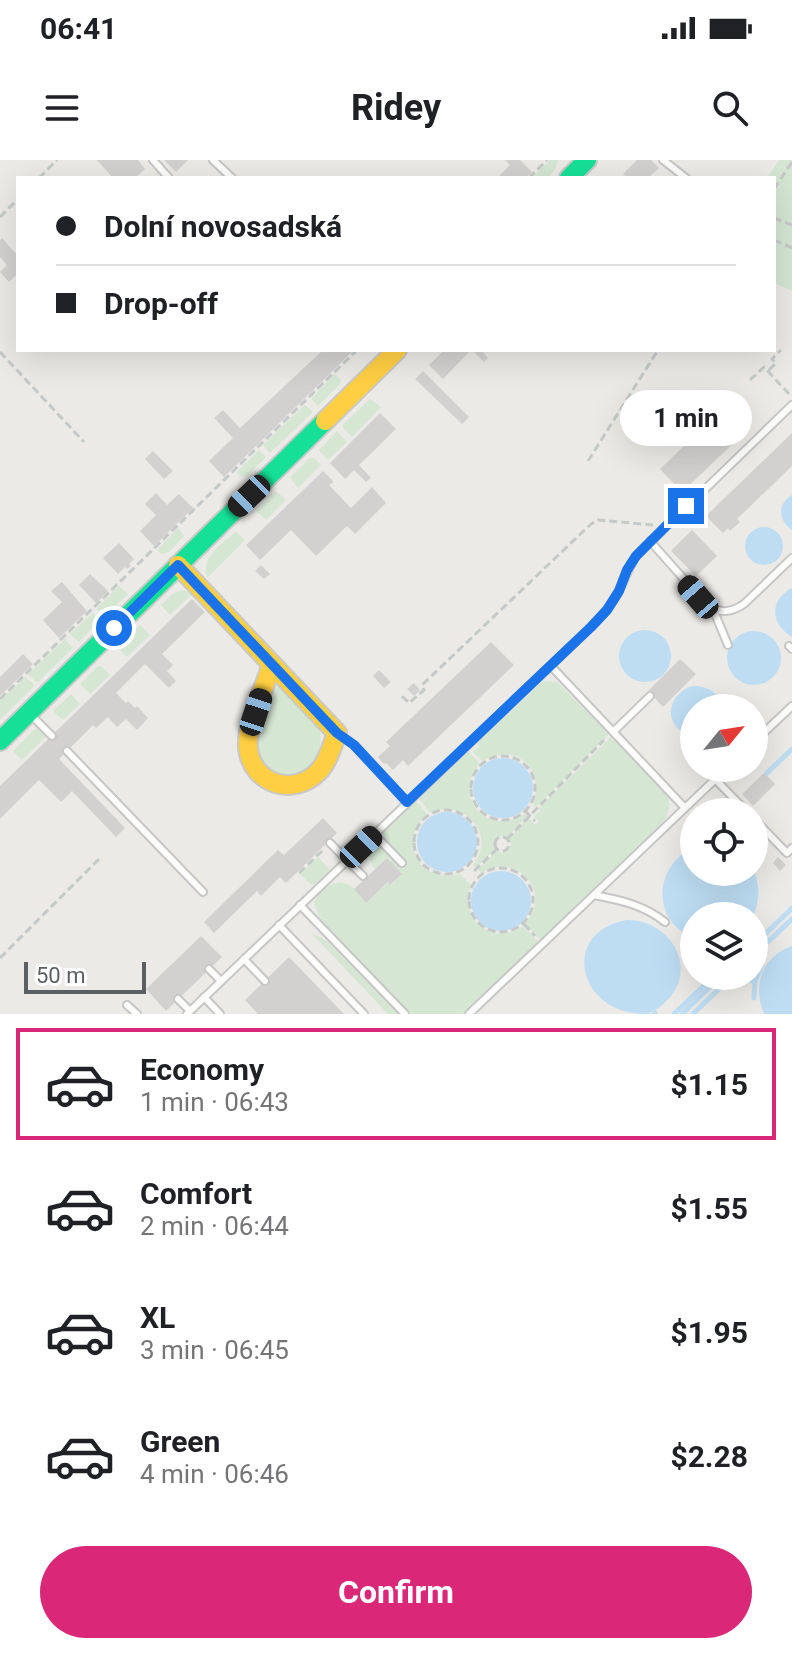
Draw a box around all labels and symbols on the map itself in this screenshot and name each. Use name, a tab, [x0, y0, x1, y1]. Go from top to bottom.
callout: 1 min	[620, 390, 752, 446]
car	[223, 471, 275, 521]
route end	[668, 488, 704, 524]
car	[673, 571, 723, 623]
route start	[96, 610, 132, 646]
car	[237, 685, 275, 739]
north arrow	[680, 694, 768, 782]
car	[335, 822, 387, 872]
scale bar	[24, 958, 146, 994]

